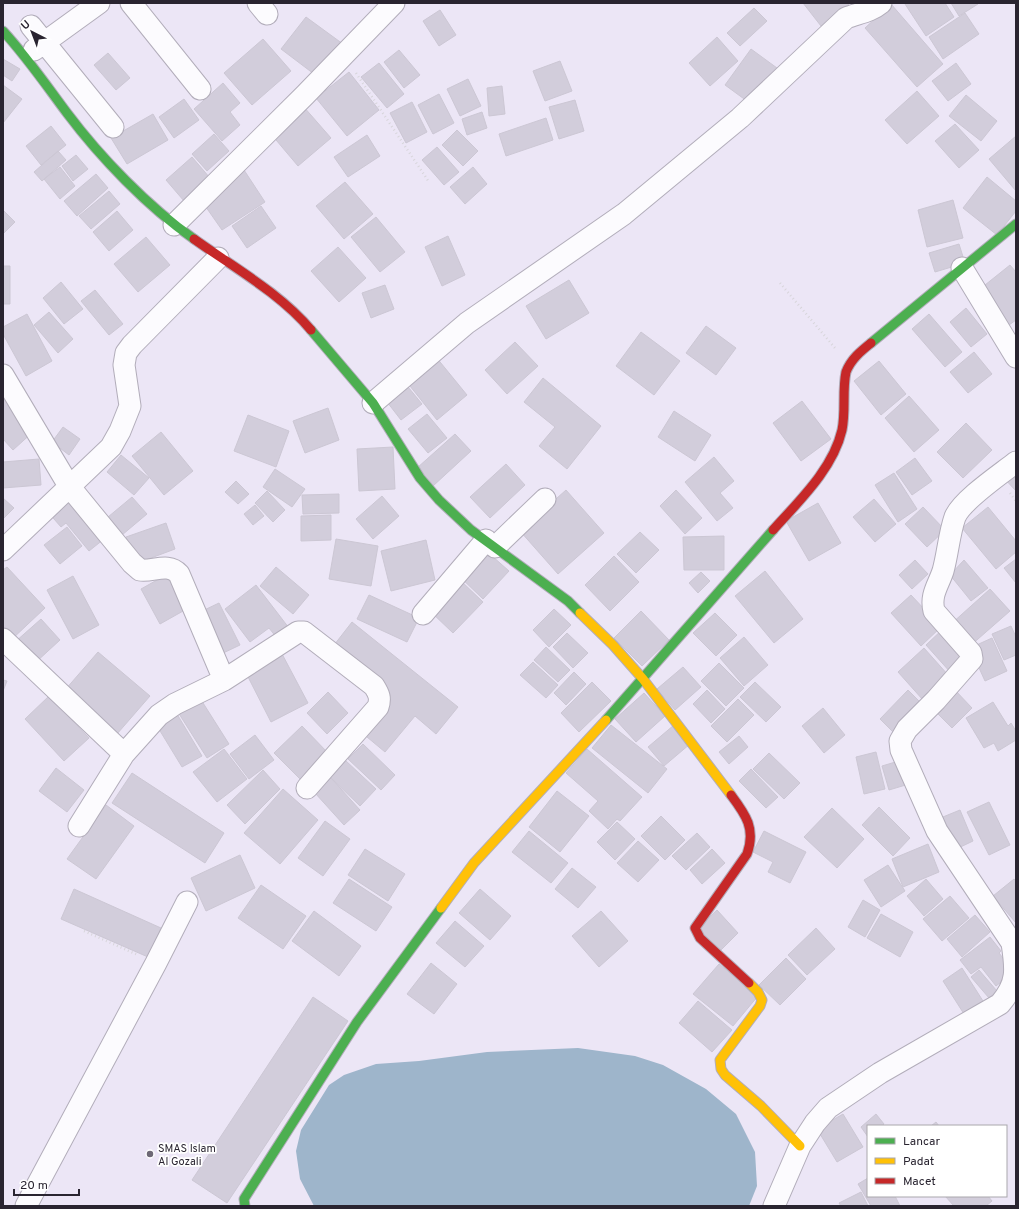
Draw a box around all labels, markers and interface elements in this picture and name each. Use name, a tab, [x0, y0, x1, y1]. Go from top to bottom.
north arrow	[12, 12, 52, 52]
text: U	[18, 17, 34, 33]
legend	[867, 1125, 1007, 1197]
text: Lancar	[903, 1134, 940, 1150]
place label: SMAS Islam Al Gozali	[158, 1142, 216, 1169]
marker: SMAS Islam Al Gozali	[145, 1149, 155, 1159]
text: Padat	[903, 1154, 934, 1170]
scale bar	[14, 1171, 79, 1197]
text: Macet	[903, 1174, 936, 1190]
text: 20 m	[20, 1178, 48, 1194]

